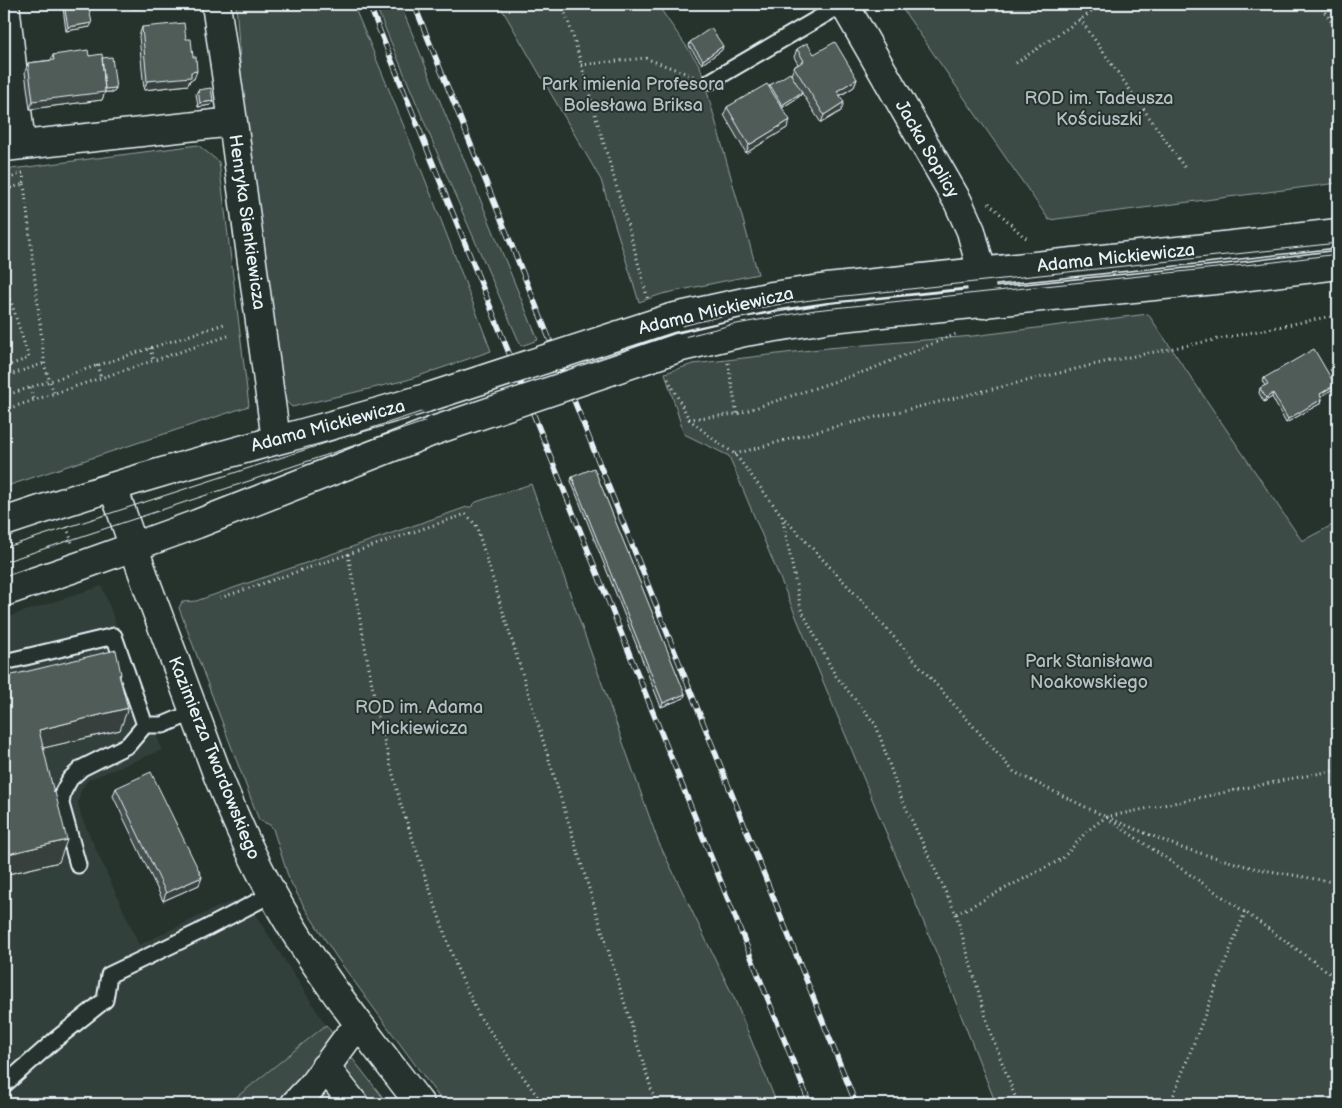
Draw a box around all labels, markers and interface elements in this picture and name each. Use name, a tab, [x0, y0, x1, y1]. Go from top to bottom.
park label: Park imienia Profesora Bolesława Briksa	[542, 74, 725, 116]
park label: ROD im. Tadeusza Kościuszki	[1024, 88, 1174, 130]
street label: Jacka Soplicy	[891, 96, 964, 202]
street label: Henryka Sienkiewicza	[224, 133, 270, 311]
street label: Adama Mickiewicza	[1036, 239, 1196, 277]
street label: Adama Mickiewicza	[636, 283, 796, 339]
street label: Adama Mickiewicza	[249, 395, 407, 457]
park label: Park Stanisława Noakowskiego	[1025, 651, 1153, 693]
street label: Kazimierza Twardowskiego	[164, 653, 264, 863]
park label: ROD im. Adama Mickiewicza	[355, 697, 483, 739]

